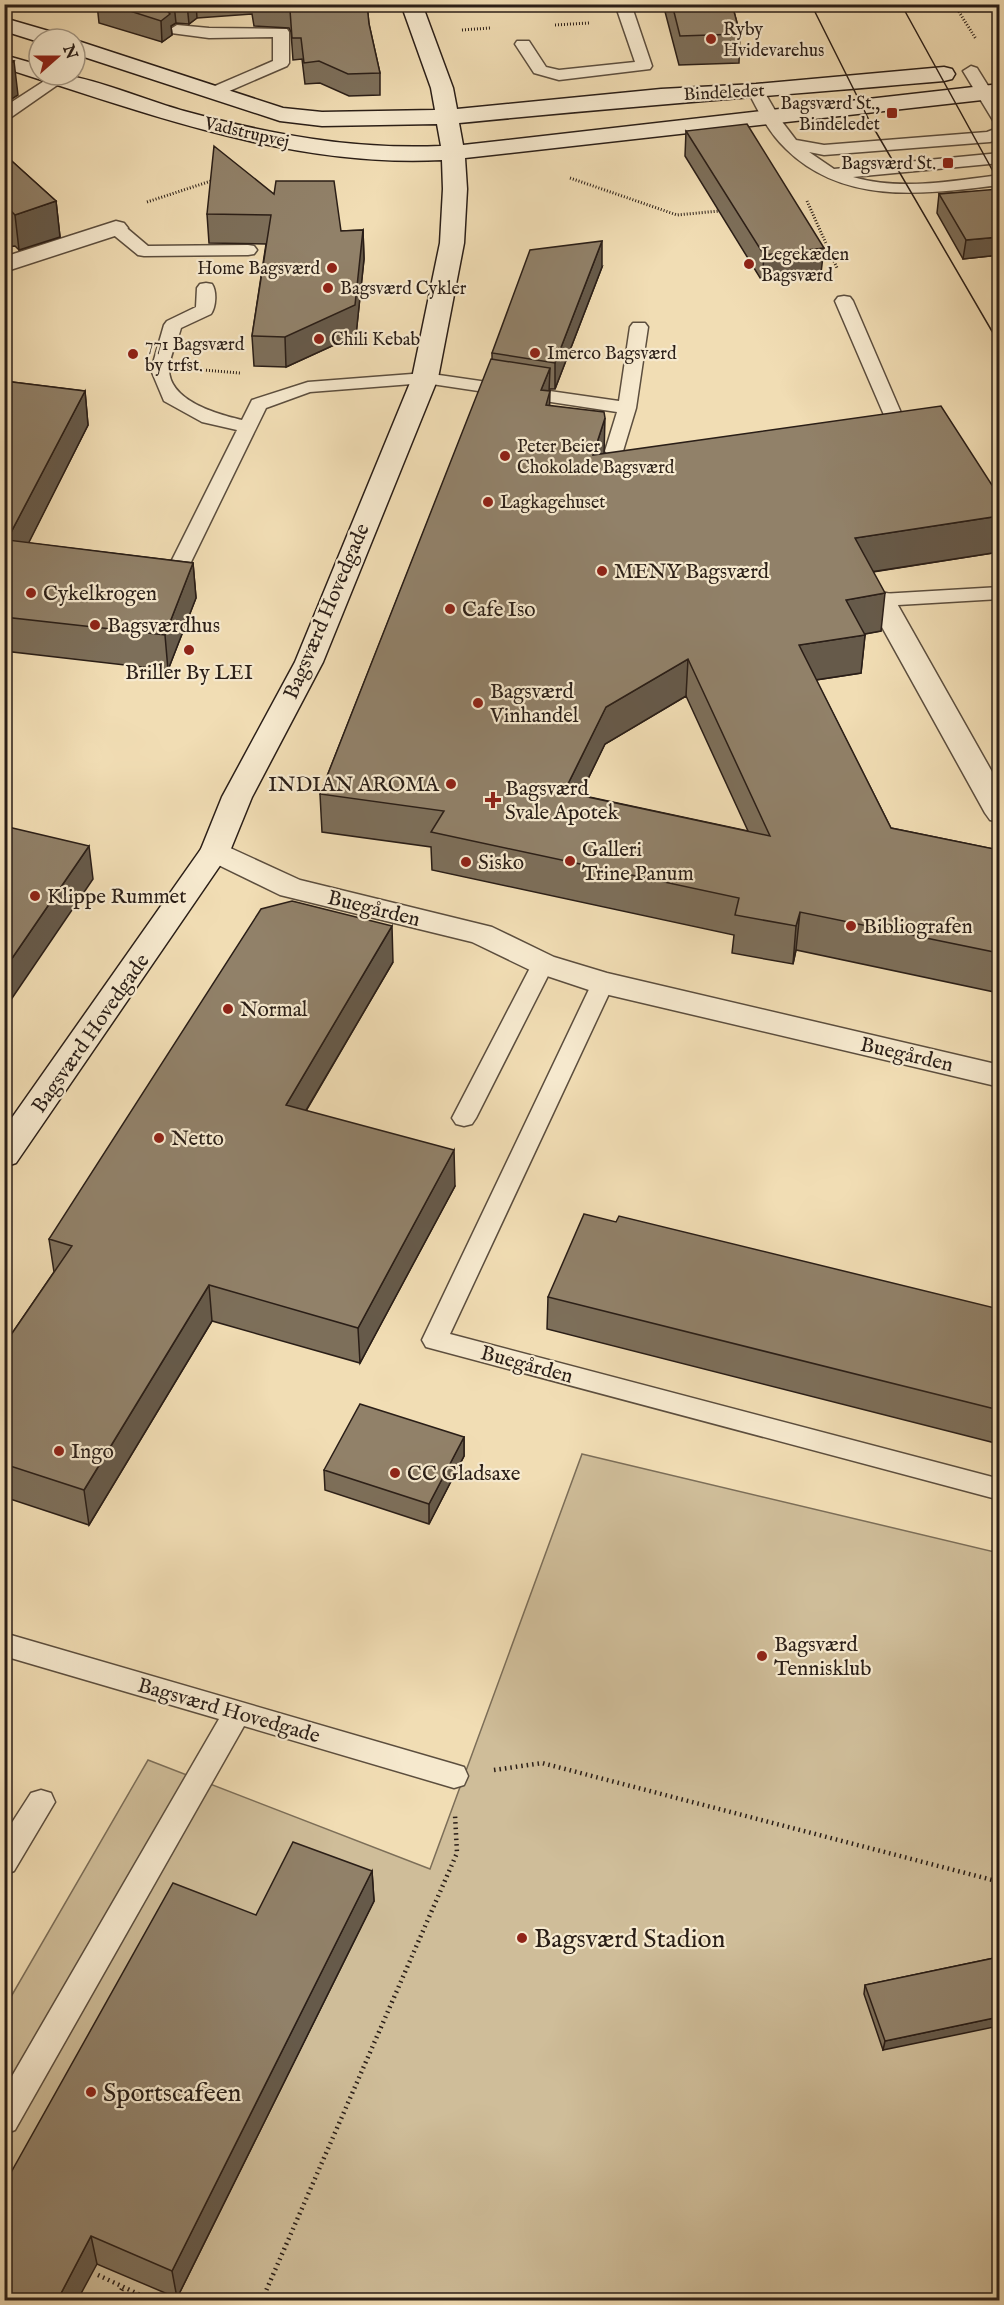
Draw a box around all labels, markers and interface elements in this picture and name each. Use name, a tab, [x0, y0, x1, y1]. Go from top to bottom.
place label: Ryby Hvidevarehus	[723, 19, 824, 63]
north arrow	[27, 27, 87, 87]
marker: Ryby Hvidevarehus	[704, 32, 718, 46]
text: N	[57, 41, 81, 63]
street label: Bindeledet	[683, 80, 765, 107]
place label: Bagsværd St., Bindeledet	[780, 93, 880, 137]
marker: Bagsværd St., Bindeledet	[885, 106, 899, 120]
street label: Vadstrupvej	[201, 112, 291, 154]
place label: Bagsværd St.	[841, 153, 936, 176]
marker: Bagsværd St.	[941, 156, 955, 170]
place label: Legekæden Bagsværd	[761, 244, 850, 288]
marker: Legekæden Bagsværd	[742, 257, 756, 271]
place label: Home Bagsværd	[197, 258, 320, 281]
marker: Home Bagsværd	[325, 261, 339, 275]
place label: Bagsværd Cykler	[340, 278, 467, 301]
marker: Bagsværd Cykler	[321, 281, 335, 295]
place label: Chili Kebab	[331, 329, 421, 352]
marker: Chili Kebab	[312, 332, 326, 346]
place label: 771 Bagsværd by trfst.	[145, 334, 245, 378]
place label: Imerco Bagsværd	[547, 343, 677, 366]
marker: Imerco Bagsværd	[528, 346, 542, 360]
marker: 771 Bagsværd by trfst.	[126, 347, 140, 361]
place label: Peter Beier Chokolade Bagsværd	[517, 436, 675, 480]
marker: Peter Beier Chokolade Bagsværd	[498, 449, 512, 463]
place label: Lagkagehuset	[500, 492, 605, 515]
marker: Lagkagehuset	[481, 495, 495, 509]
street label: Bagsværd Hovedgade	[278, 519, 377, 704]
place label: MENY Bagsværd	[614, 559, 770, 586]
marker: MENY Bagsværd	[595, 564, 609, 578]
place label: Cykelkrogen	[43, 581, 157, 608]
marker: Cykelkrogen	[24, 586, 38, 600]
place label: Cafe Iso	[462, 597, 536, 624]
marker: Cafe Iso	[443, 602, 457, 616]
place label: Bagsværdhus	[107, 613, 220, 640]
marker: Bagsværdhus	[88, 618, 102, 632]
marker: Briller By LEI	[182, 643, 196, 657]
place label: Briller By LEI	[125, 660, 253, 687]
place label: Bagsværd Vinhandel	[489, 679, 579, 730]
marker: Bagsværd Vinhandel	[471, 696, 485, 710]
place label: INDIAN AROMA	[268, 772, 440, 799]
place label: Bagsværd Svale Apotek	[505, 776, 620, 827]
marker: INDIAN AROMA	[444, 777, 458, 791]
marker: Bagsværd Svale Apotek	[486, 793, 500, 807]
place label: Galleri Trine Panum	[582, 837, 694, 888]
place label: Sisko	[478, 850, 524, 877]
marker: Galleri Trine Panum	[563, 854, 577, 868]
marker: Sisko	[459, 855, 473, 869]
place label: Klippe Rummet	[47, 884, 186, 911]
street label: Buegården	[324, 885, 423, 934]
marker: Klippe Rummet	[28, 889, 42, 903]
place label: Bibliografen	[863, 914, 973, 941]
marker: Bibliografen	[844, 919, 858, 933]
street label: Bagsværd Hovedgade	[26, 949, 157, 1119]
place label: Normal	[240, 997, 308, 1024]
marker: Normal	[221, 1002, 235, 1016]
street label: Buegården	[858, 1032, 956, 1079]
place label: Netto	[171, 1126, 224, 1153]
marker: Netto	[152, 1131, 166, 1145]
street label: Buegården	[477, 1340, 576, 1391]
place label: Ingo	[71, 1439, 114, 1466]
marker: Ingo	[52, 1444, 66, 1458]
place label: CC Gladsaxe	[407, 1461, 521, 1488]
marker: CC Gladsaxe	[388, 1466, 402, 1480]
place label: Bagsværd Tennisklub	[774, 1632, 871, 1683]
marker: Bagsværd Tennisklub	[755, 1649, 769, 1663]
street label: Bagsværd Hovedgade	[134, 1672, 323, 1750]
place label: Bagsværd Stadion	[534, 1923, 725, 1956]
marker: Bagsværd Stadion	[515, 1931, 529, 1945]
place label: Sportscafeen	[103, 2077, 242, 2110]
marker: Sportscafeen	[84, 2085, 98, 2099]

